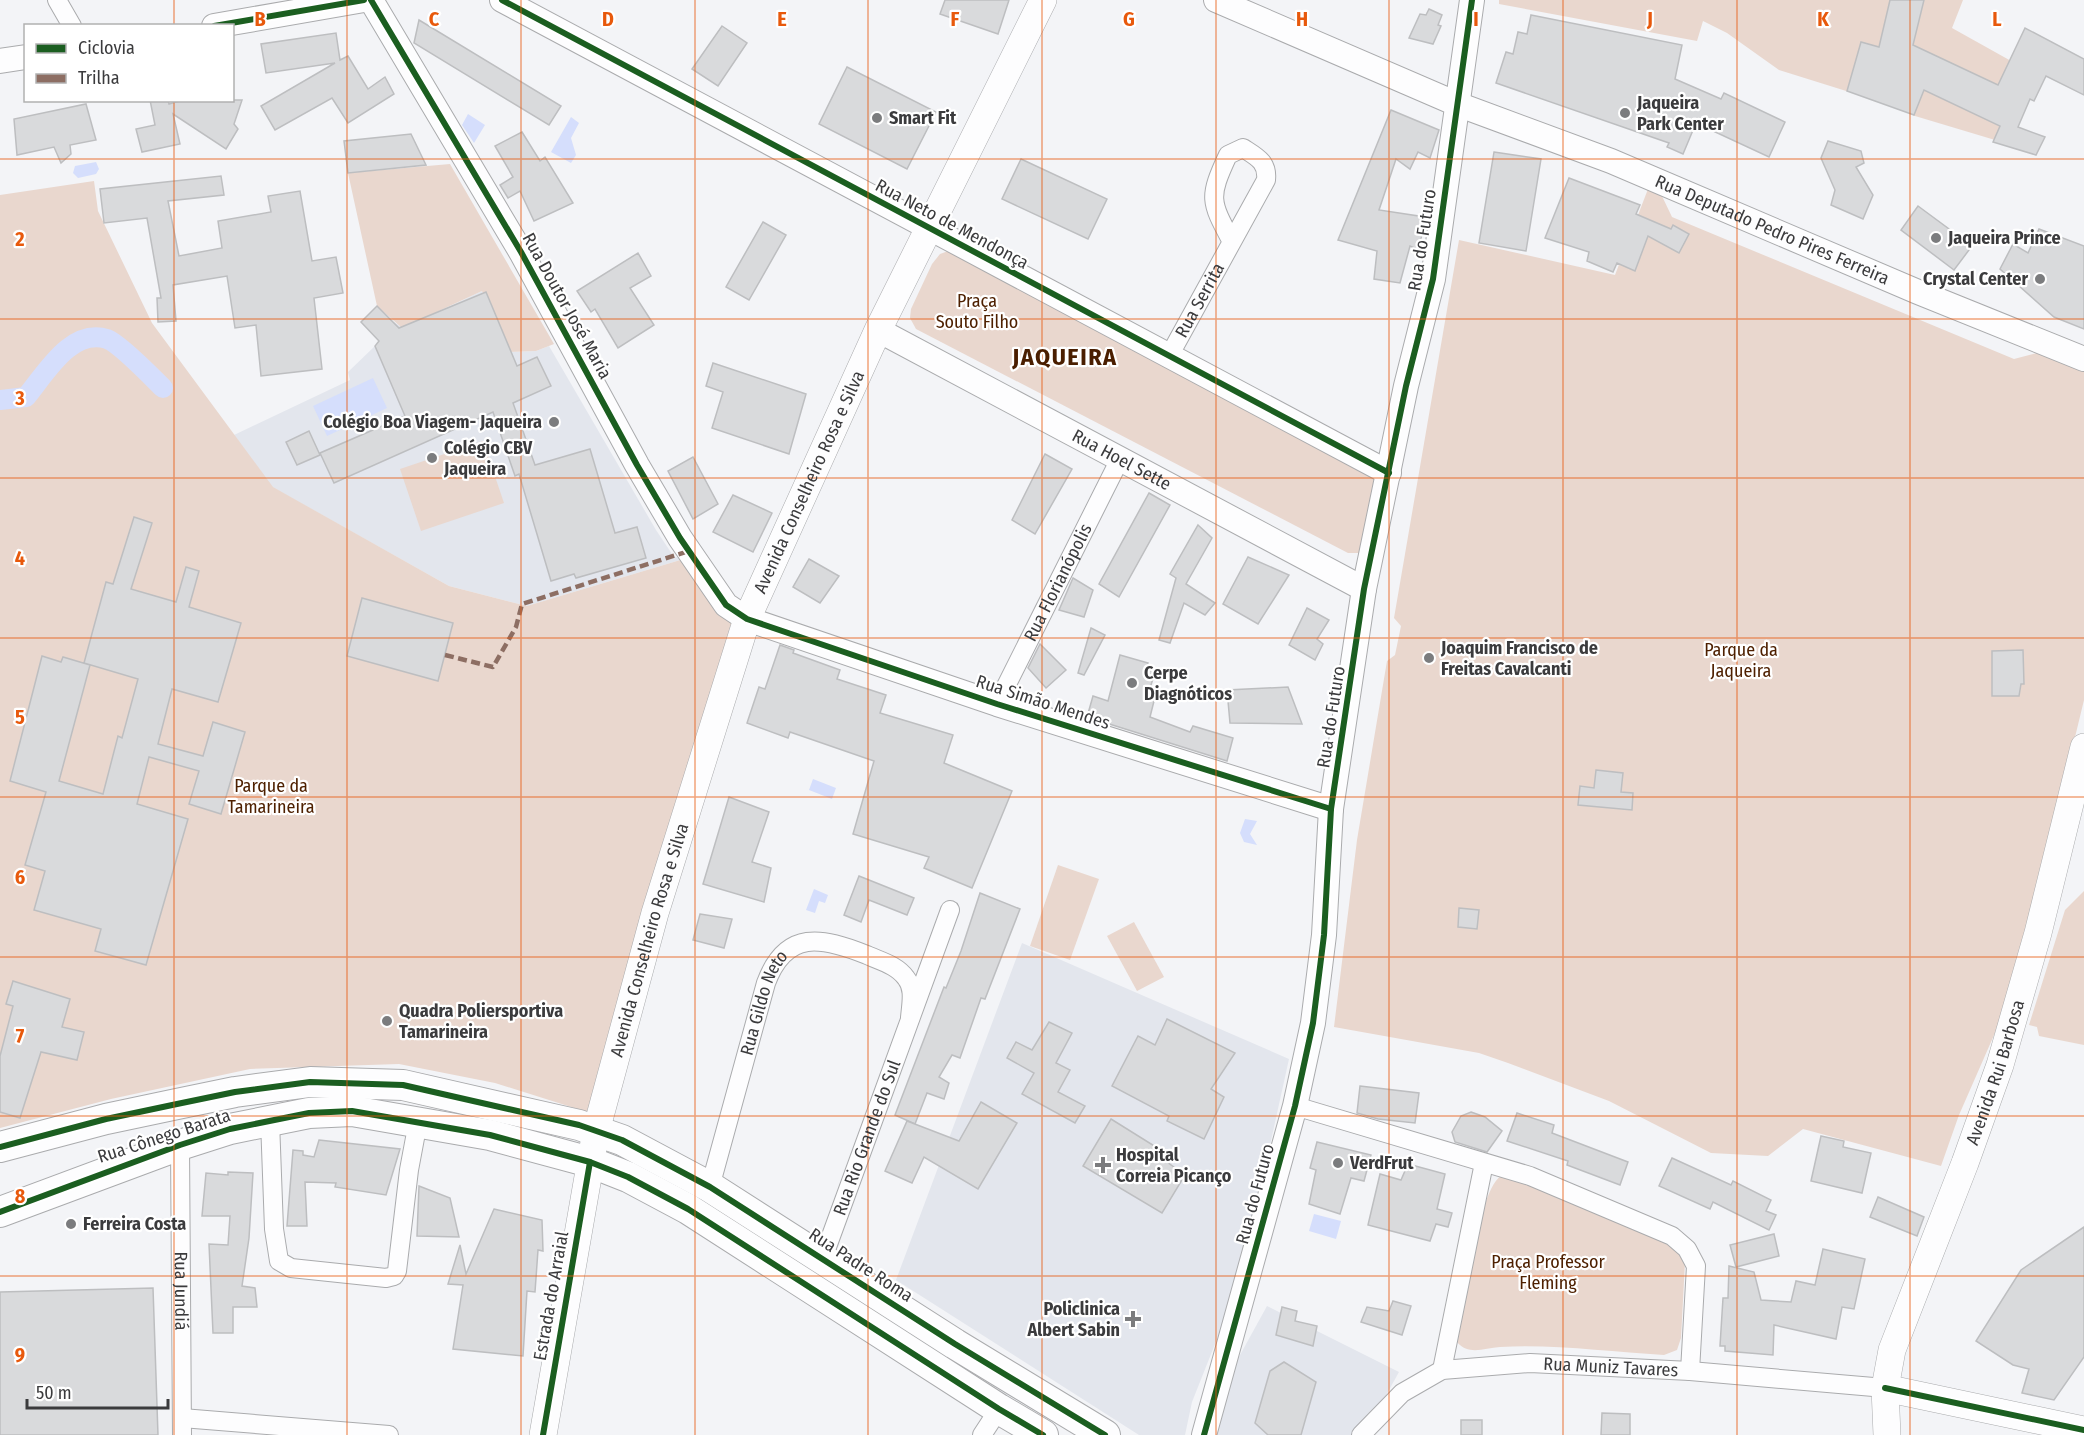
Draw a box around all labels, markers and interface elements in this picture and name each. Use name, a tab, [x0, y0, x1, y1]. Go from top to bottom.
text: B	[254, 7, 266, 31]
text: C	[429, 7, 440, 31]
text: D	[602, 7, 614, 31]
text: E	[777, 7, 787, 31]
text: F	[951, 7, 960, 31]
text: G	[1123, 7, 1135, 31]
text: H	[1296, 7, 1308, 31]
text: I	[1473, 7, 1479, 31]
text: J	[1646, 7, 1653, 31]
text: K	[1817, 7, 1829, 31]
text: L	[1992, 7, 2002, 31]
legend	[24, 24, 234, 102]
text: Ciclovia	[78, 37, 135, 59]
text: Trilha	[78, 67, 120, 89]
place label: Jaqueira Park Center	[1636, 92, 1724, 135]
marker: Jaqueira Park Center	[1618, 106, 1632, 120]
place label: Smart Fit	[889, 107, 957, 129]
marker: Smart Fit	[870, 111, 884, 125]
street label: Rua Deputado Pedro Pires Ferreira	[1652, 170, 1893, 290]
street label: Rua Neto de Mendonça	[872, 174, 1032, 274]
street label: Rua do Futuro	[1403, 188, 1441, 292]
text: 2	[14, 227, 25, 251]
place label: Jaqueira Prince	[1947, 227, 2061, 249]
street label: Rua Doutor José Maria	[518, 229, 616, 383]
marker: Jaqueira Prince	[1929, 231, 1943, 245]
street label: Rua Serrita	[1170, 259, 1229, 341]
place label: Crystal Center	[1923, 268, 2028, 290]
marker: Crystal Center	[2033, 272, 2047, 286]
park label: Praça Souto Filho	[936, 290, 1018, 333]
district label: JAQUEIRA	[1011, 343, 1118, 371]
street label: Avenida Conselheiro Rosa e Silva	[749, 367, 869, 597]
text: 3	[14, 386, 25, 410]
place label: Colégio Boa Viagem- Jaqueira	[323, 411, 542, 433]
marker: Colégio Boa Viagem- Jaqueira	[547, 415, 561, 429]
street label: Rua Hoel Sette	[1068, 424, 1175, 495]
place label: Colégio CBV Jaqueira	[443, 437, 533, 480]
marker: Colégio CBV Jaqueira	[425, 451, 439, 465]
street label: Rua Florianópolis	[1019, 520, 1097, 645]
text: 4	[15, 546, 25, 570]
place label: Joaquim Francisco de Freitas Cavalcanti	[1440, 637, 1598, 680]
park label: Parque da Jaqueira	[1704, 639, 1778, 682]
marker: Joaquim Francisco de Freitas Cavalcanti	[1422, 651, 1436, 665]
place label: Cerpe Diagnóticos	[1144, 662, 1232, 705]
street label: Rua do Futuro	[1312, 665, 1350, 769]
street label: Rua Simão Mendes	[973, 670, 1113, 734]
marker: Cerpe Diagnóticos	[1125, 676, 1139, 690]
text: 5	[15, 705, 25, 729]
park label: Parque da Tamarineira	[227, 775, 315, 818]
street label: Avenida Conselheiro Rosa e Silva	[606, 820, 694, 1059]
text: 6	[15, 865, 25, 889]
street label: Rua Gildo Neto	[736, 945, 792, 1058]
street label: Avenida Rui Barbosa	[1961, 997, 2029, 1148]
place label: Quadra Poliersportiva Tamarineira	[399, 1000, 563, 1043]
marker: Quadra Poliersportiva Tamarineira	[380, 1014, 394, 1028]
text: 7	[16, 1024, 25, 1048]
street label: Rua Rio Grande do Sul	[828, 1057, 905, 1219]
street label: Rua Cônego Barata	[95, 1104, 233, 1168]
street label: Rua do Futuro	[1231, 1141, 1279, 1247]
place label: Hospital Correia Picanço	[1116, 1144, 1232, 1187]
place label: VerdFrut	[1349, 1152, 1414, 1174]
marker: Hospital Correia Picanço	[1094, 1156, 1112, 1174]
marker: VerdFrut	[1331, 1156, 1345, 1170]
text: 8	[15, 1184, 26, 1208]
place label: Ferreira Costa	[83, 1213, 186, 1235]
marker: Ferreira Costa	[64, 1217, 78, 1231]
street label: Rua Padre Roma	[805, 1223, 917, 1307]
street label: Estrada do Arraial	[529, 1229, 573, 1362]
street label: Rua Jundiá	[170, 1251, 192, 1331]
park label: Praça Professor Fleming	[1491, 1251, 1606, 1294]
place label: Policlinica Albert Sabin	[1027, 1298, 1120, 1341]
marker: Policlinica Albert Sabin	[1124, 1310, 1142, 1328]
text: 9	[15, 1343, 25, 1367]
street label: Rua Muniz Tavares	[1543, 1353, 1679, 1381]
scale bar	[27, 1372, 168, 1410]
text: 50 m	[36, 1382, 72, 1404]

